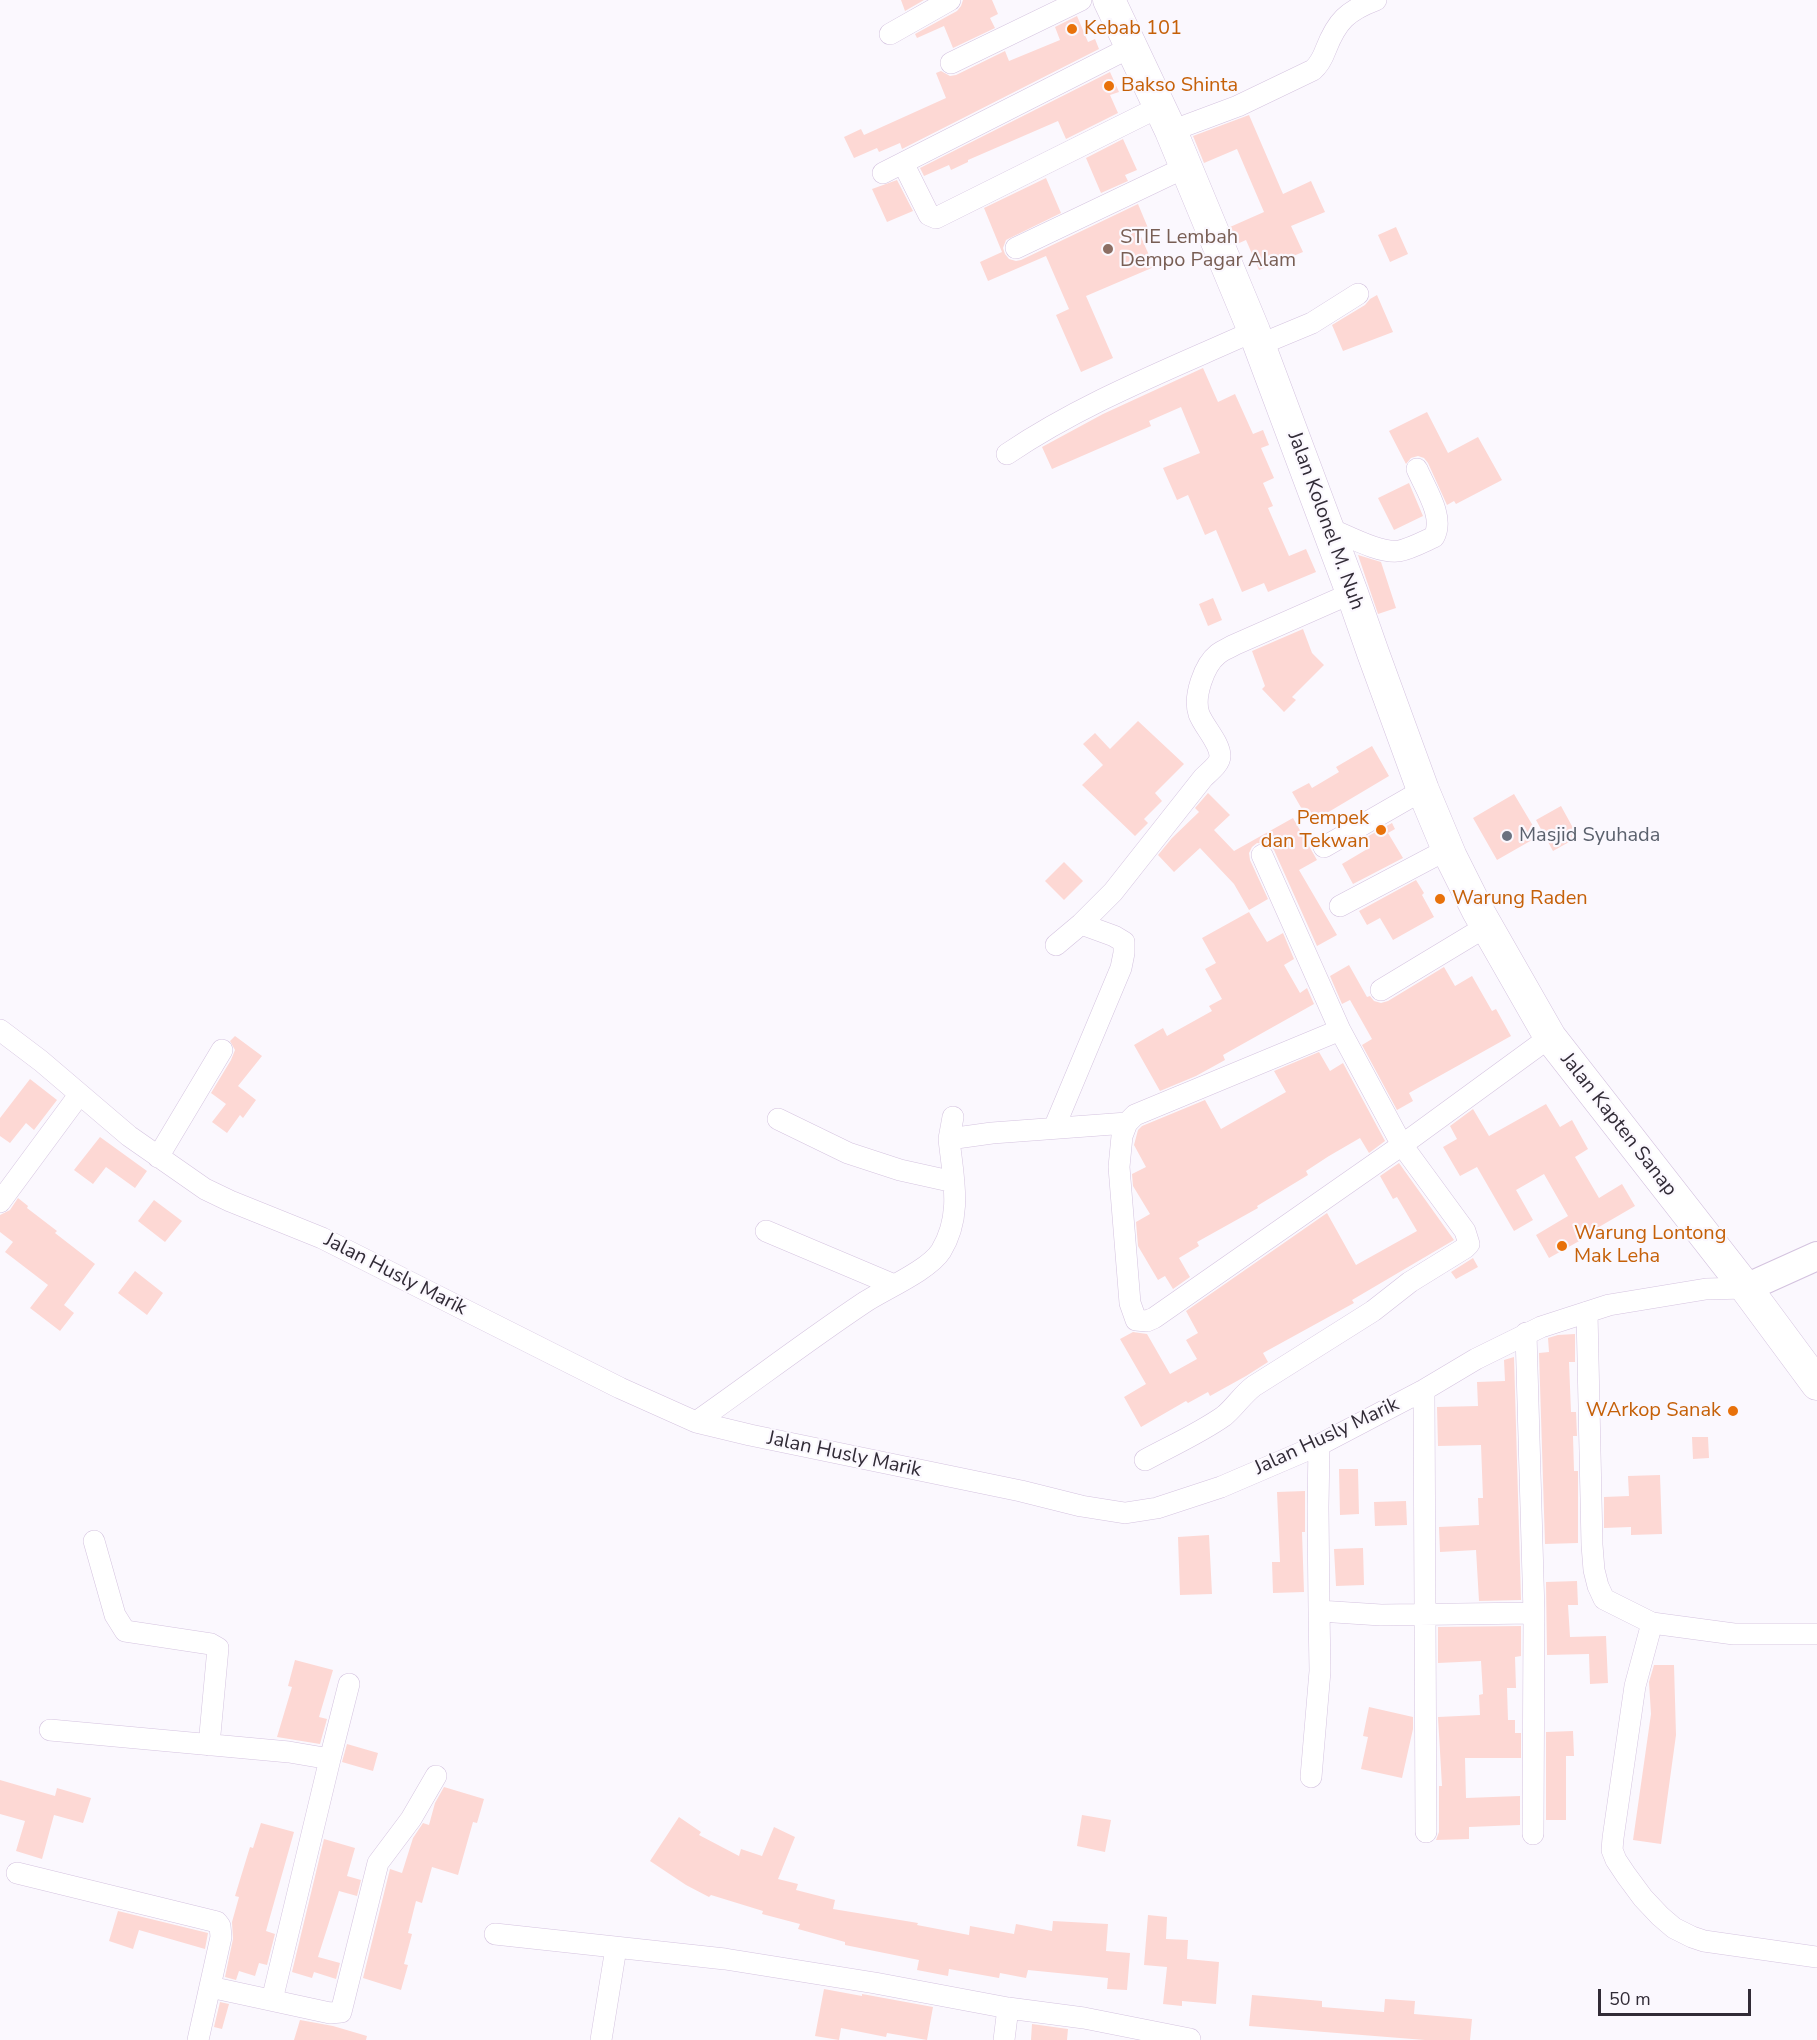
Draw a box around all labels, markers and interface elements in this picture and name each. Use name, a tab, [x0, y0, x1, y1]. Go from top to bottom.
place label: Kebab 101	[1084, 17, 1182, 41]
marker: Kebab 101	[1065, 22, 1079, 36]
place label: Bakso Shinta	[1121, 74, 1238, 98]
marker: Bakso Shinta	[1102, 79, 1116, 93]
place label: STIE Lembah Dempo Pagar Alam	[1120, 226, 1296, 273]
marker: STIE Lembah Dempo Pagar Alam	[1101, 242, 1115, 256]
street label: Jalan Kolonel M. Nuh	[1282, 429, 1368, 613]
place label: Pempek dan Tekwan	[1261, 807, 1369, 854]
marker: Pempek dan Tekwan	[1374, 823, 1388, 837]
place label: Masjid Syuhada	[1519, 824, 1660, 848]
marker: Masjid Syuhada	[1500, 829, 1514, 843]
place label: Warung Raden	[1452, 887, 1588, 911]
marker: Warung Raden	[1433, 892, 1447, 906]
street label: Jalan Kapten Sanap	[1555, 1049, 1681, 1201]
place label: Warung Lontong Mak Leha	[1574, 1222, 1726, 1269]
street label: Jalan Husly Marik	[320, 1229, 470, 1321]
marker: Warung Lontong Mak Leha	[1555, 1239, 1569, 1253]
street label: Jalan Husly Marik	[1251, 1393, 1403, 1481]
place label: WArkop Sanak	[1586, 1399, 1721, 1423]
marker: WArkop Sanak	[1726, 1404, 1740, 1418]
street label: Jalan Husly Marik	[765, 1427, 923, 1483]
scale bar	[1601, 1977, 1754, 2015]
text: 50 m	[1609, 1987, 1651, 2011]

